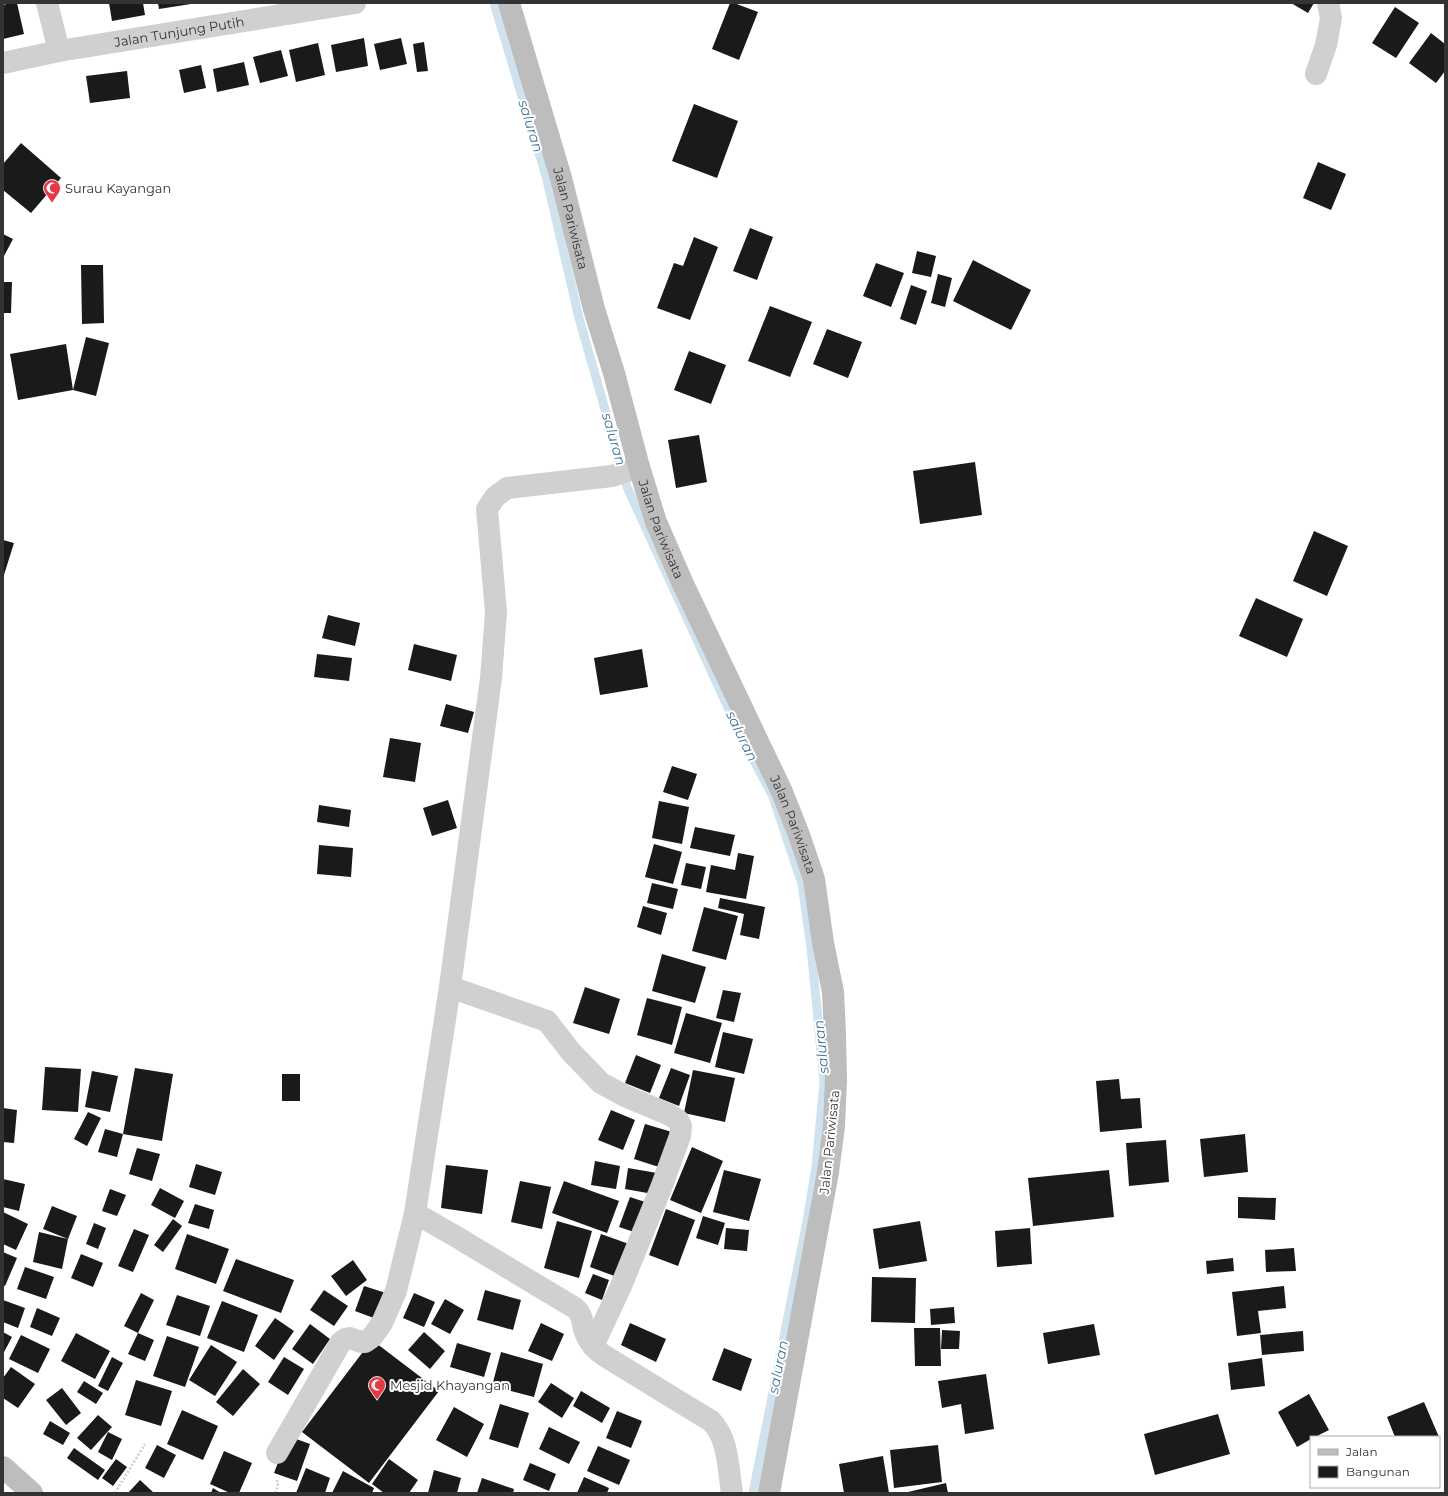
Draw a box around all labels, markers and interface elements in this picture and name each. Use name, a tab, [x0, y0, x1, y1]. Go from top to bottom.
street label: Jalan Tunjung Putih	[112, 13, 245, 50]
water label: saluran	[514, 97, 547, 154]
street label: Jalan Pariwisata	[550, 164, 592, 271]
mosque icon: Surau Kayangan	[42, 178, 62, 203]
place label: Surau Kayangan	[65, 180, 171, 196]
water label: saluran	[598, 410, 630, 467]
street label: Jalan Pariwisata	[635, 477, 688, 581]
water label: saluran	[722, 707, 762, 764]
street label: Jalan Pariwisata	[767, 772, 820, 876]
water label: saluran	[809, 1019, 833, 1076]
street label: Jalan Pariwisata	[815, 1089, 842, 1196]
water label: saluran	[764, 1339, 792, 1396]
mosque icon: Mesjid Khayangan	[367, 1375, 387, 1400]
place label: Mesjid Khayangan	[390, 1377, 510, 1393]
legend	[1310, 1436, 1440, 1488]
text: Jalan	[1345, 1444, 1378, 1459]
text: Bangunan	[1346, 1464, 1410, 1479]

